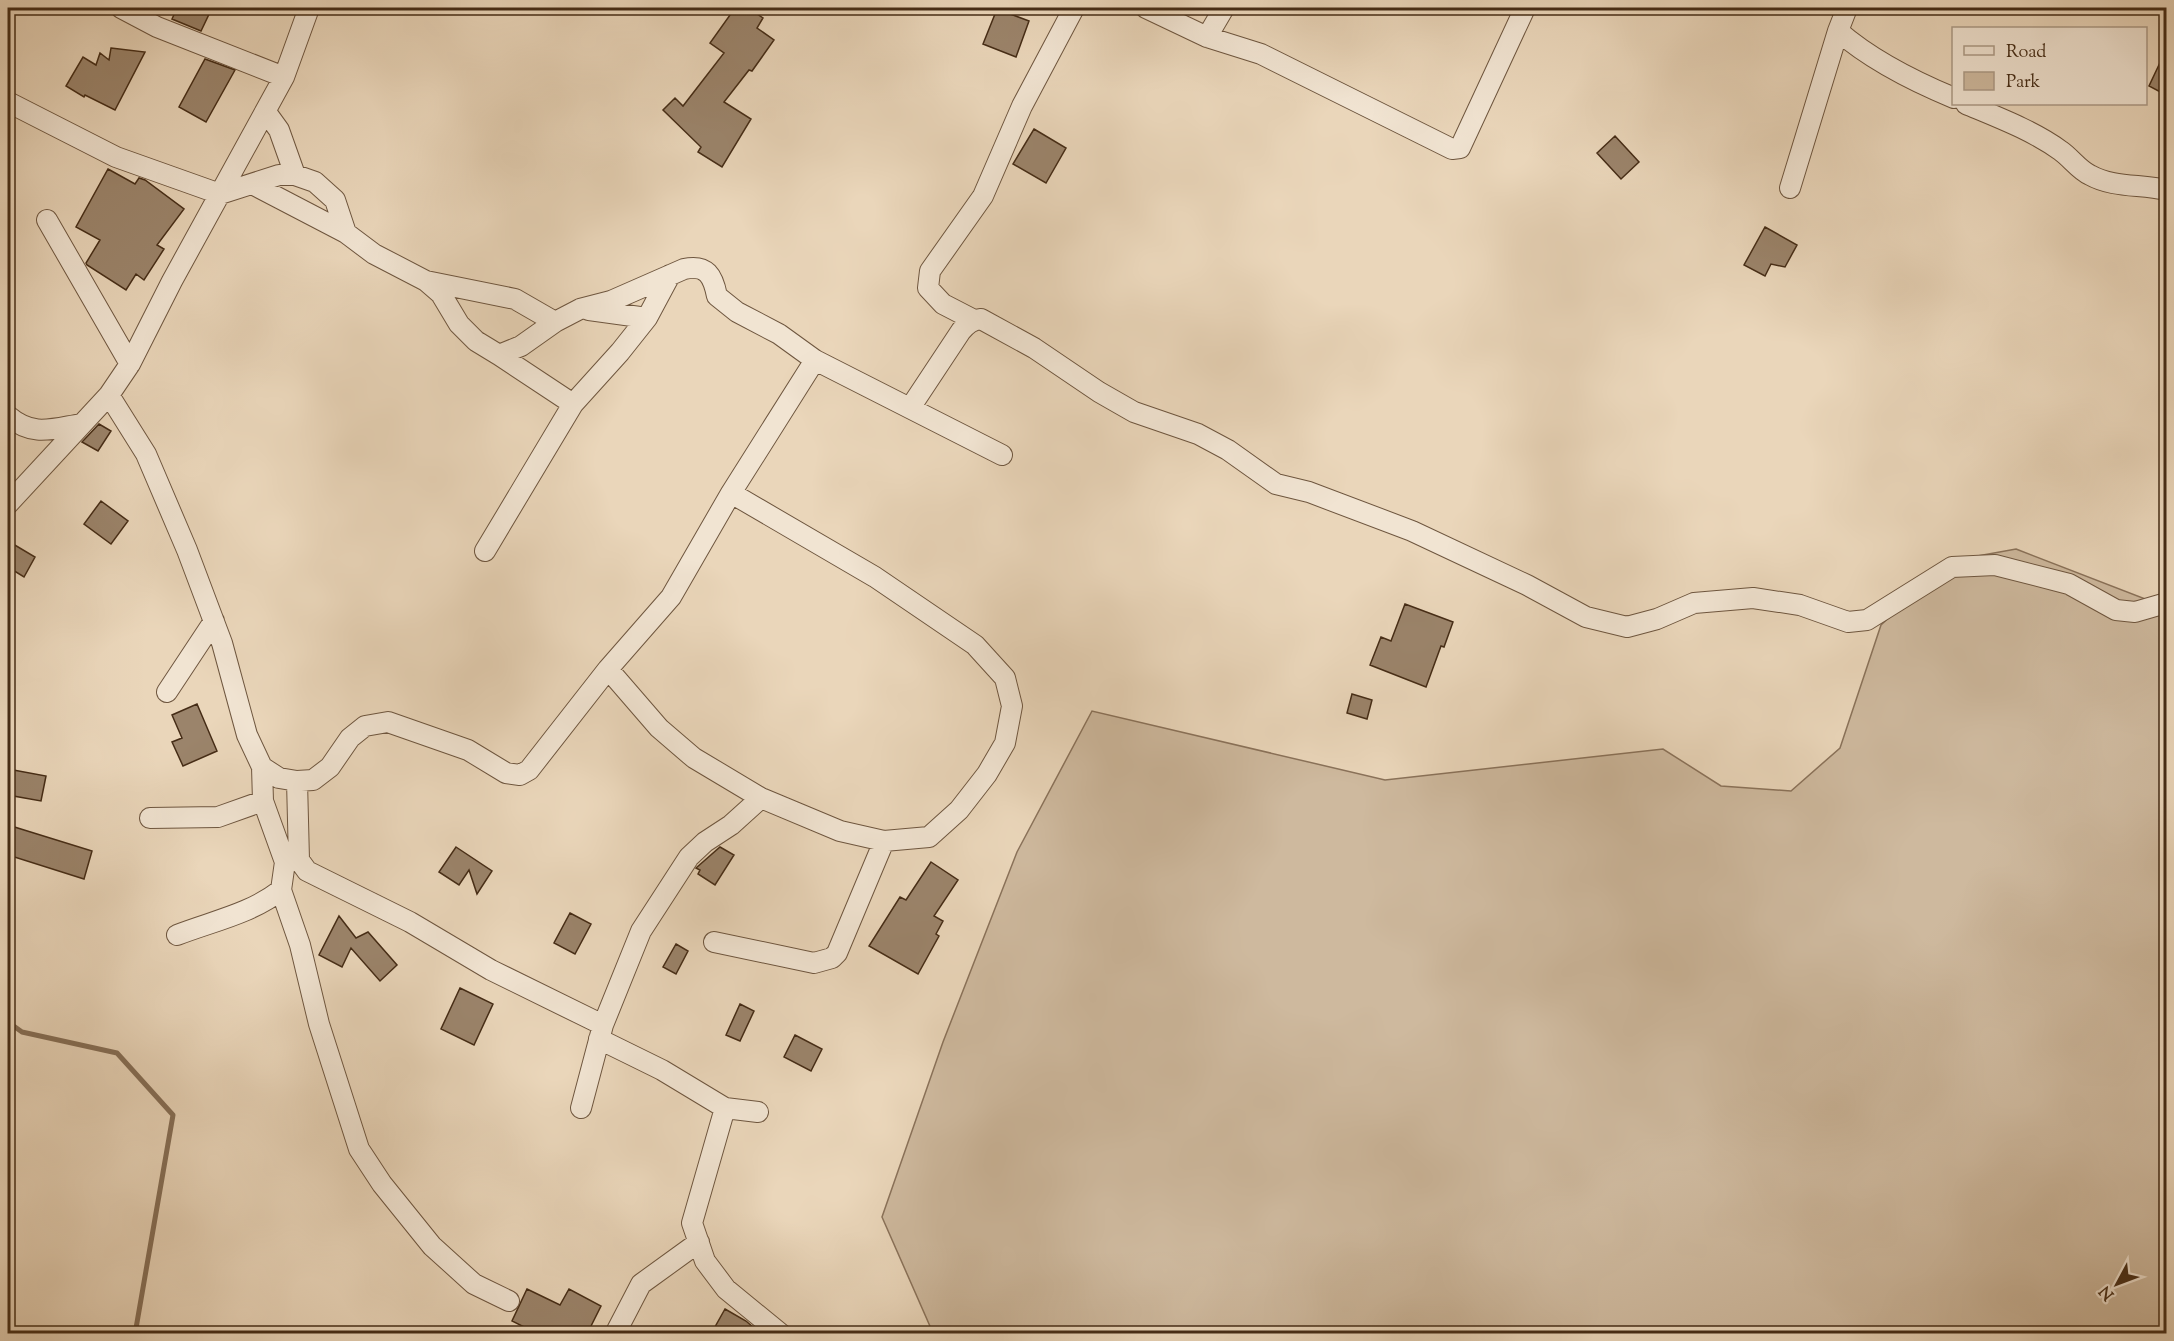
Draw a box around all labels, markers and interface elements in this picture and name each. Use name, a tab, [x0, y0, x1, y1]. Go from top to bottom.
legend	[1952, 27, 2147, 105]
text: Road	[2006, 40, 2046, 66]
text: Park	[2006, 70, 2041, 96]
north arrow	[2087, 1254, 2147, 1314]
text: N	[2095, 1280, 2120, 1305]

